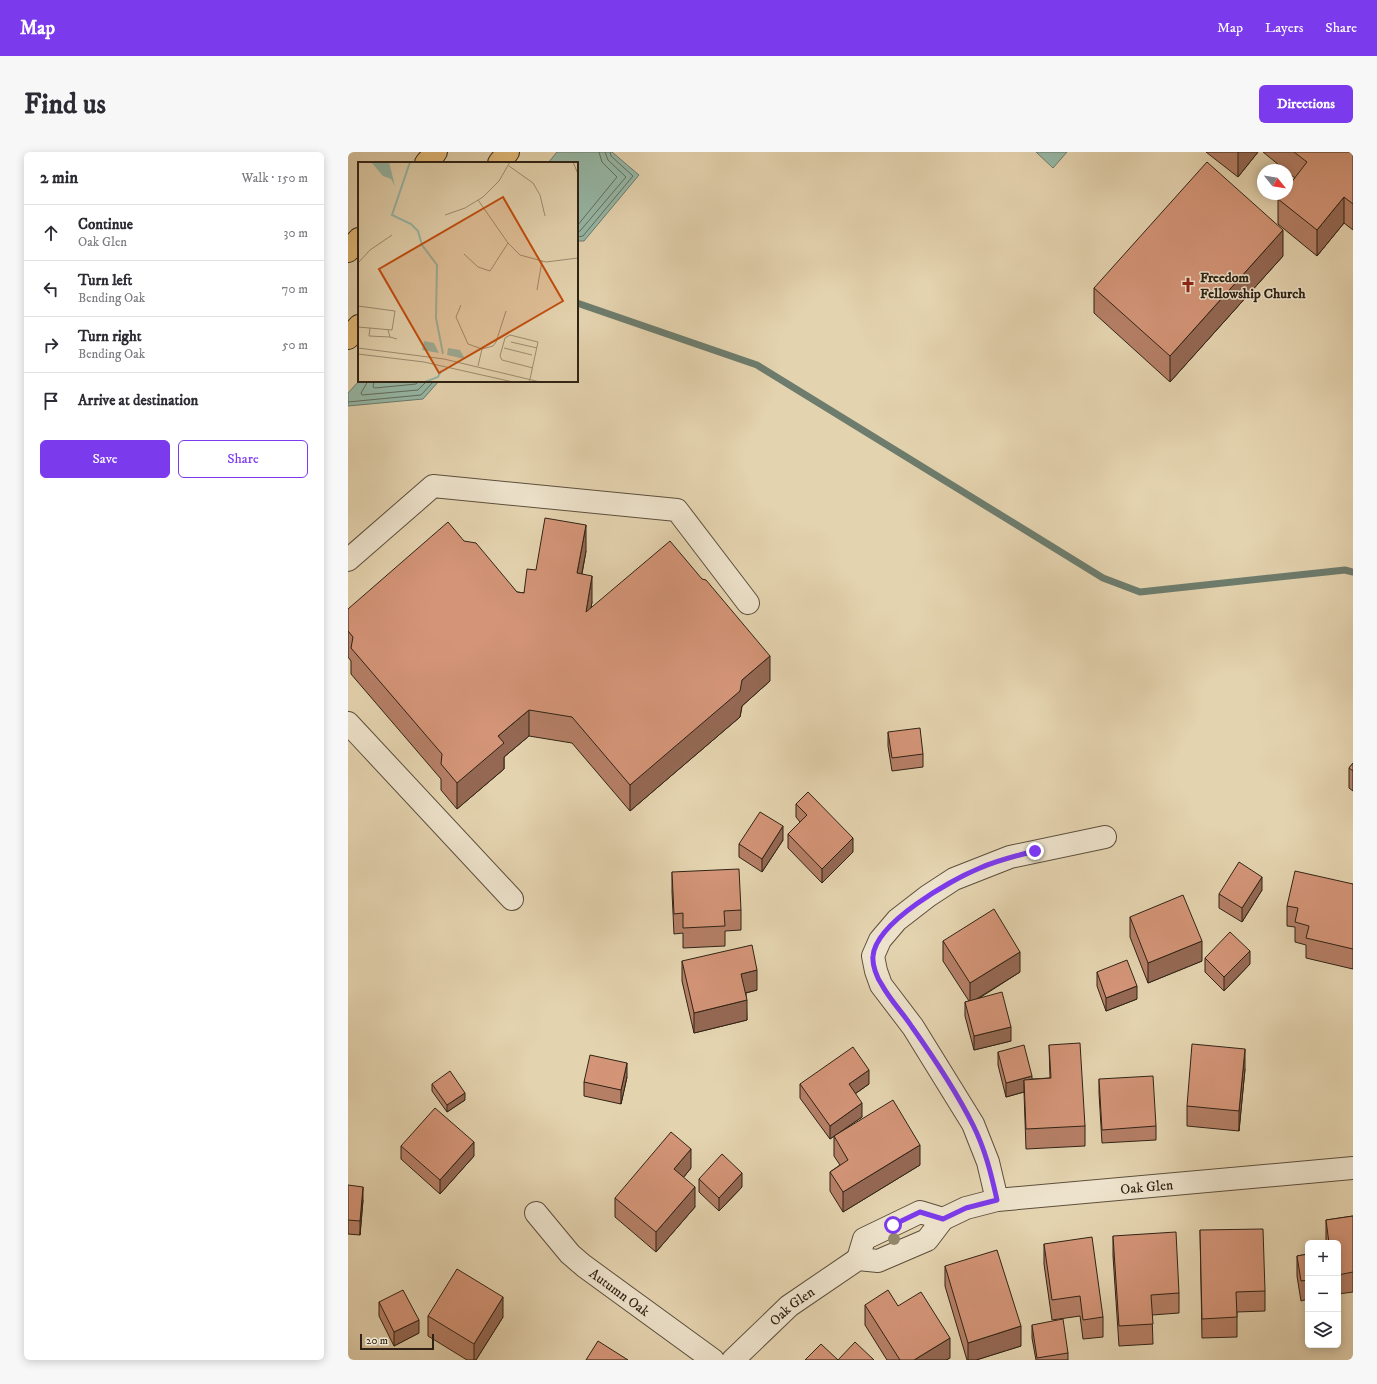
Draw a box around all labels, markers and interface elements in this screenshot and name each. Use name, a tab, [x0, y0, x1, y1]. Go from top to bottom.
text: Map	[20, 17, 55, 40]
text: Map	[1217, 19, 1243, 37]
text: Layers	[1265, 19, 1303, 37]
text: Share	[1325, 19, 1357, 37]
button: Directions	[1259, 85, 1353, 123]
text: Find us	[24, 87, 106, 122]
inset map	[358, 162, 578, 382]
north arrow	[1257, 164, 1293, 200]
text: 2 min	[40, 167, 78, 189]
text: Walk · 150 m	[242, 170, 308, 186]
text: Continue	[78, 215, 133, 234]
icon: ahead	[40, 222, 62, 244]
text: 30 m	[284, 225, 308, 241]
text: Oak Glen	[78, 234, 127, 250]
place label: Freedom Fellowship Church	[1200, 269, 1306, 303]
text: Turn left	[78, 271, 132, 290]
church icon: Freedom Fellowship Church	[1179, 276, 1197, 294]
icon: left	[40, 278, 62, 300]
text: 70 m	[282, 281, 308, 297]
text: Bending Oak	[78, 290, 145, 306]
text: Turn right	[78, 327, 141, 346]
icon: right	[40, 334, 62, 356]
text: 50 m	[282, 337, 308, 353]
text: Bending Oak	[78, 346, 145, 362]
icon: arrive	[40, 390, 62, 412]
text: Arrive at destination	[78, 391, 198, 410]
button: Save	[40, 440, 170, 478]
button: Share	[178, 440, 308, 478]
route end	[1026, 842, 1044, 860]
street label: Oak Glen	[1120, 1176, 1175, 1199]
route start	[884, 1216, 902, 1234]
map controls	[1305, 1240, 1341, 1348]
button: +	[1305, 1240, 1341, 1276]
street label: Autumn Oak	[585, 1265, 653, 1321]
button: −	[1305, 1276, 1341, 1312]
street label: Oak Glen	[766, 1283, 819, 1330]
button: layers	[1305, 1312, 1341, 1348]
scale bar	[360, 1332, 434, 1351]
text: 20 m	[366, 1334, 388, 1348]

